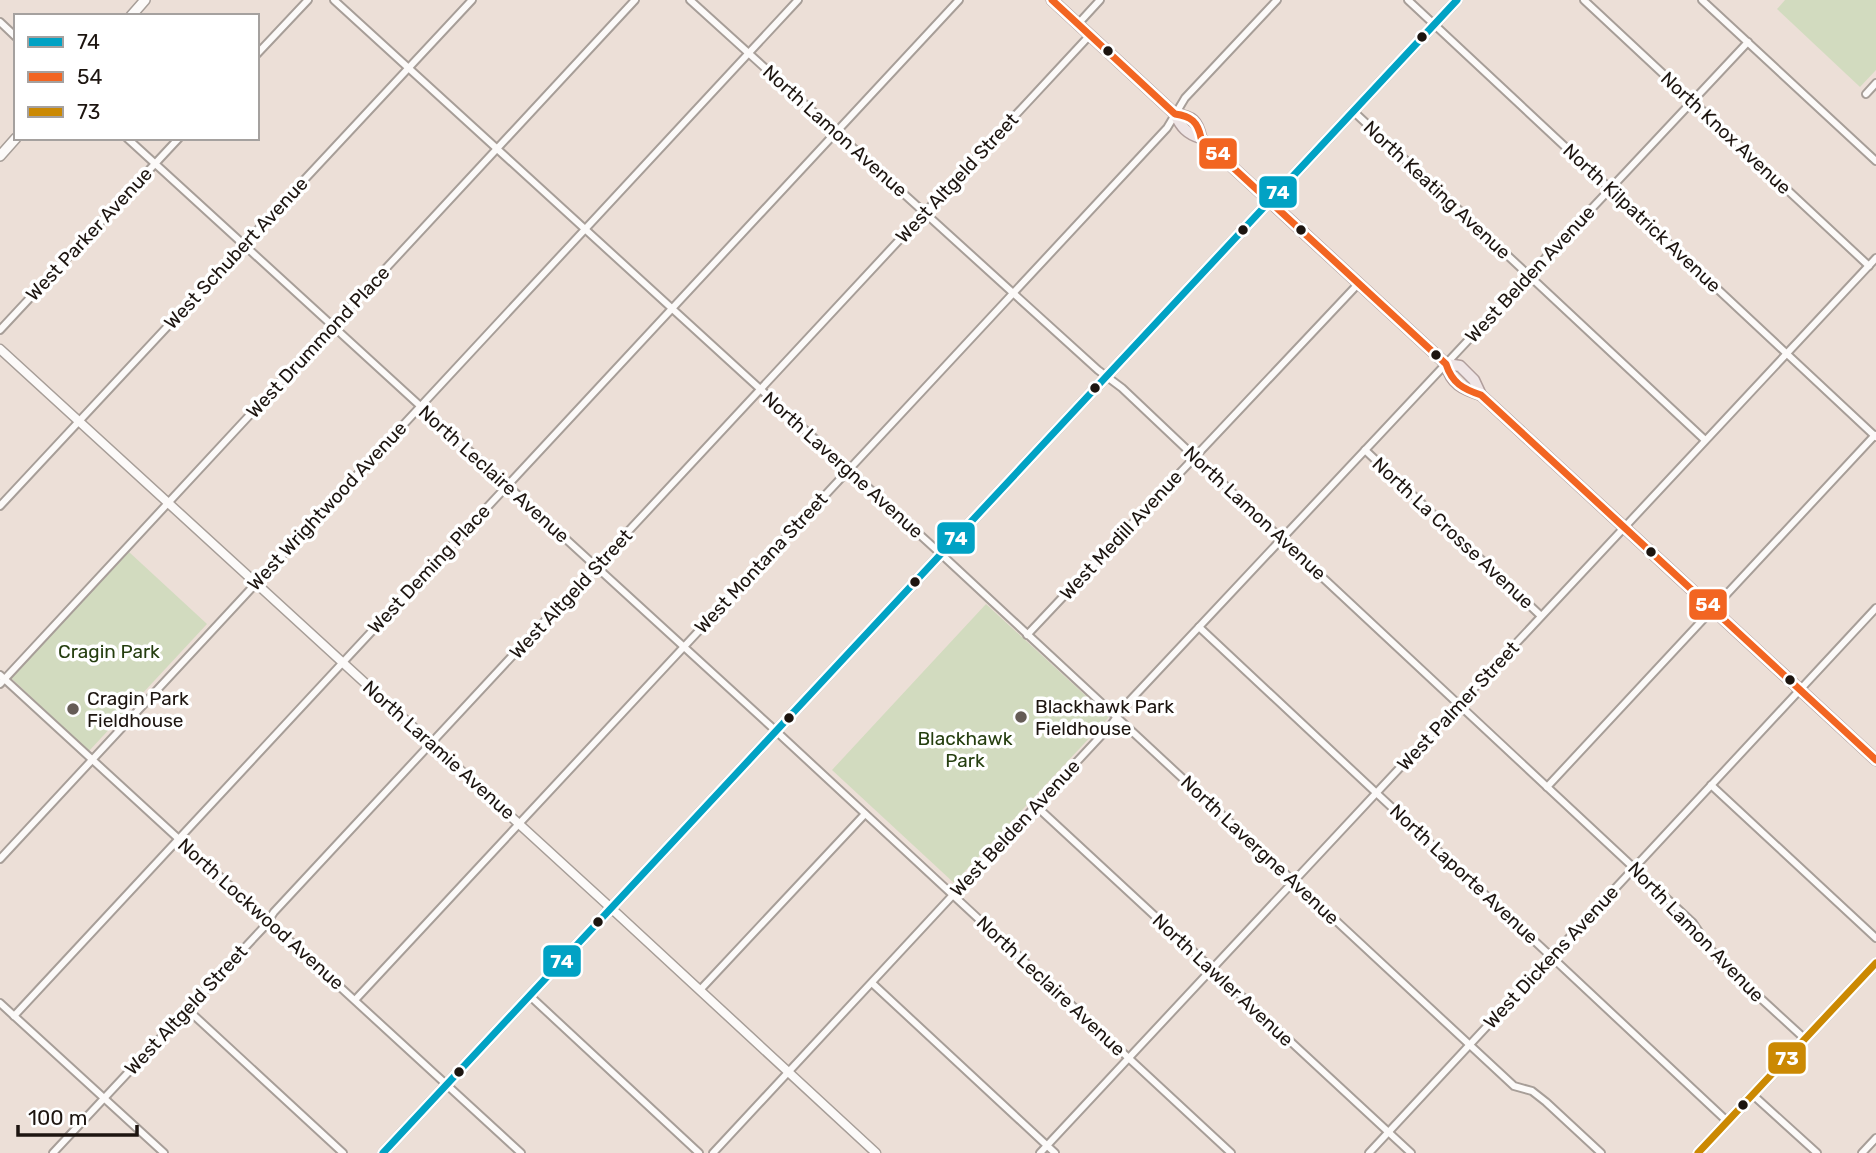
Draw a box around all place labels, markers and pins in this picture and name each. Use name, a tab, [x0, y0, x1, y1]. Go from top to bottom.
unlabelled marker	[1415, 30, 1429, 44]
unlabelled marker	[1101, 44, 1115, 58]
unlabelled marker	[1236, 223, 1250, 237]
unlabelled marker	[1294, 223, 1308, 237]
unlabelled marker	[1429, 348, 1443, 362]
unlabelled marker	[1088, 381, 1102, 395]
unlabelled marker	[1644, 545, 1658, 559]
unlabelled marker	[908, 575, 922, 589]
unlabelled marker	[1783, 673, 1797, 687]
place label: Cragin Park Fieldhouse	[87, 687, 189, 732]
place label: Blackhawk Park Fieldhouse	[1035, 695, 1174, 740]
marker: Cragin Park Fieldhouse	[65, 701, 81, 717]
marker: Blackhawk Park Fieldhouse	[1013, 709, 1029, 725]
unlabelled marker	[782, 711, 796, 725]
unlabelled marker	[591, 915, 605, 929]
unlabelled marker	[452, 1065, 466, 1079]
unlabelled marker	[1736, 1098, 1750, 1112]

